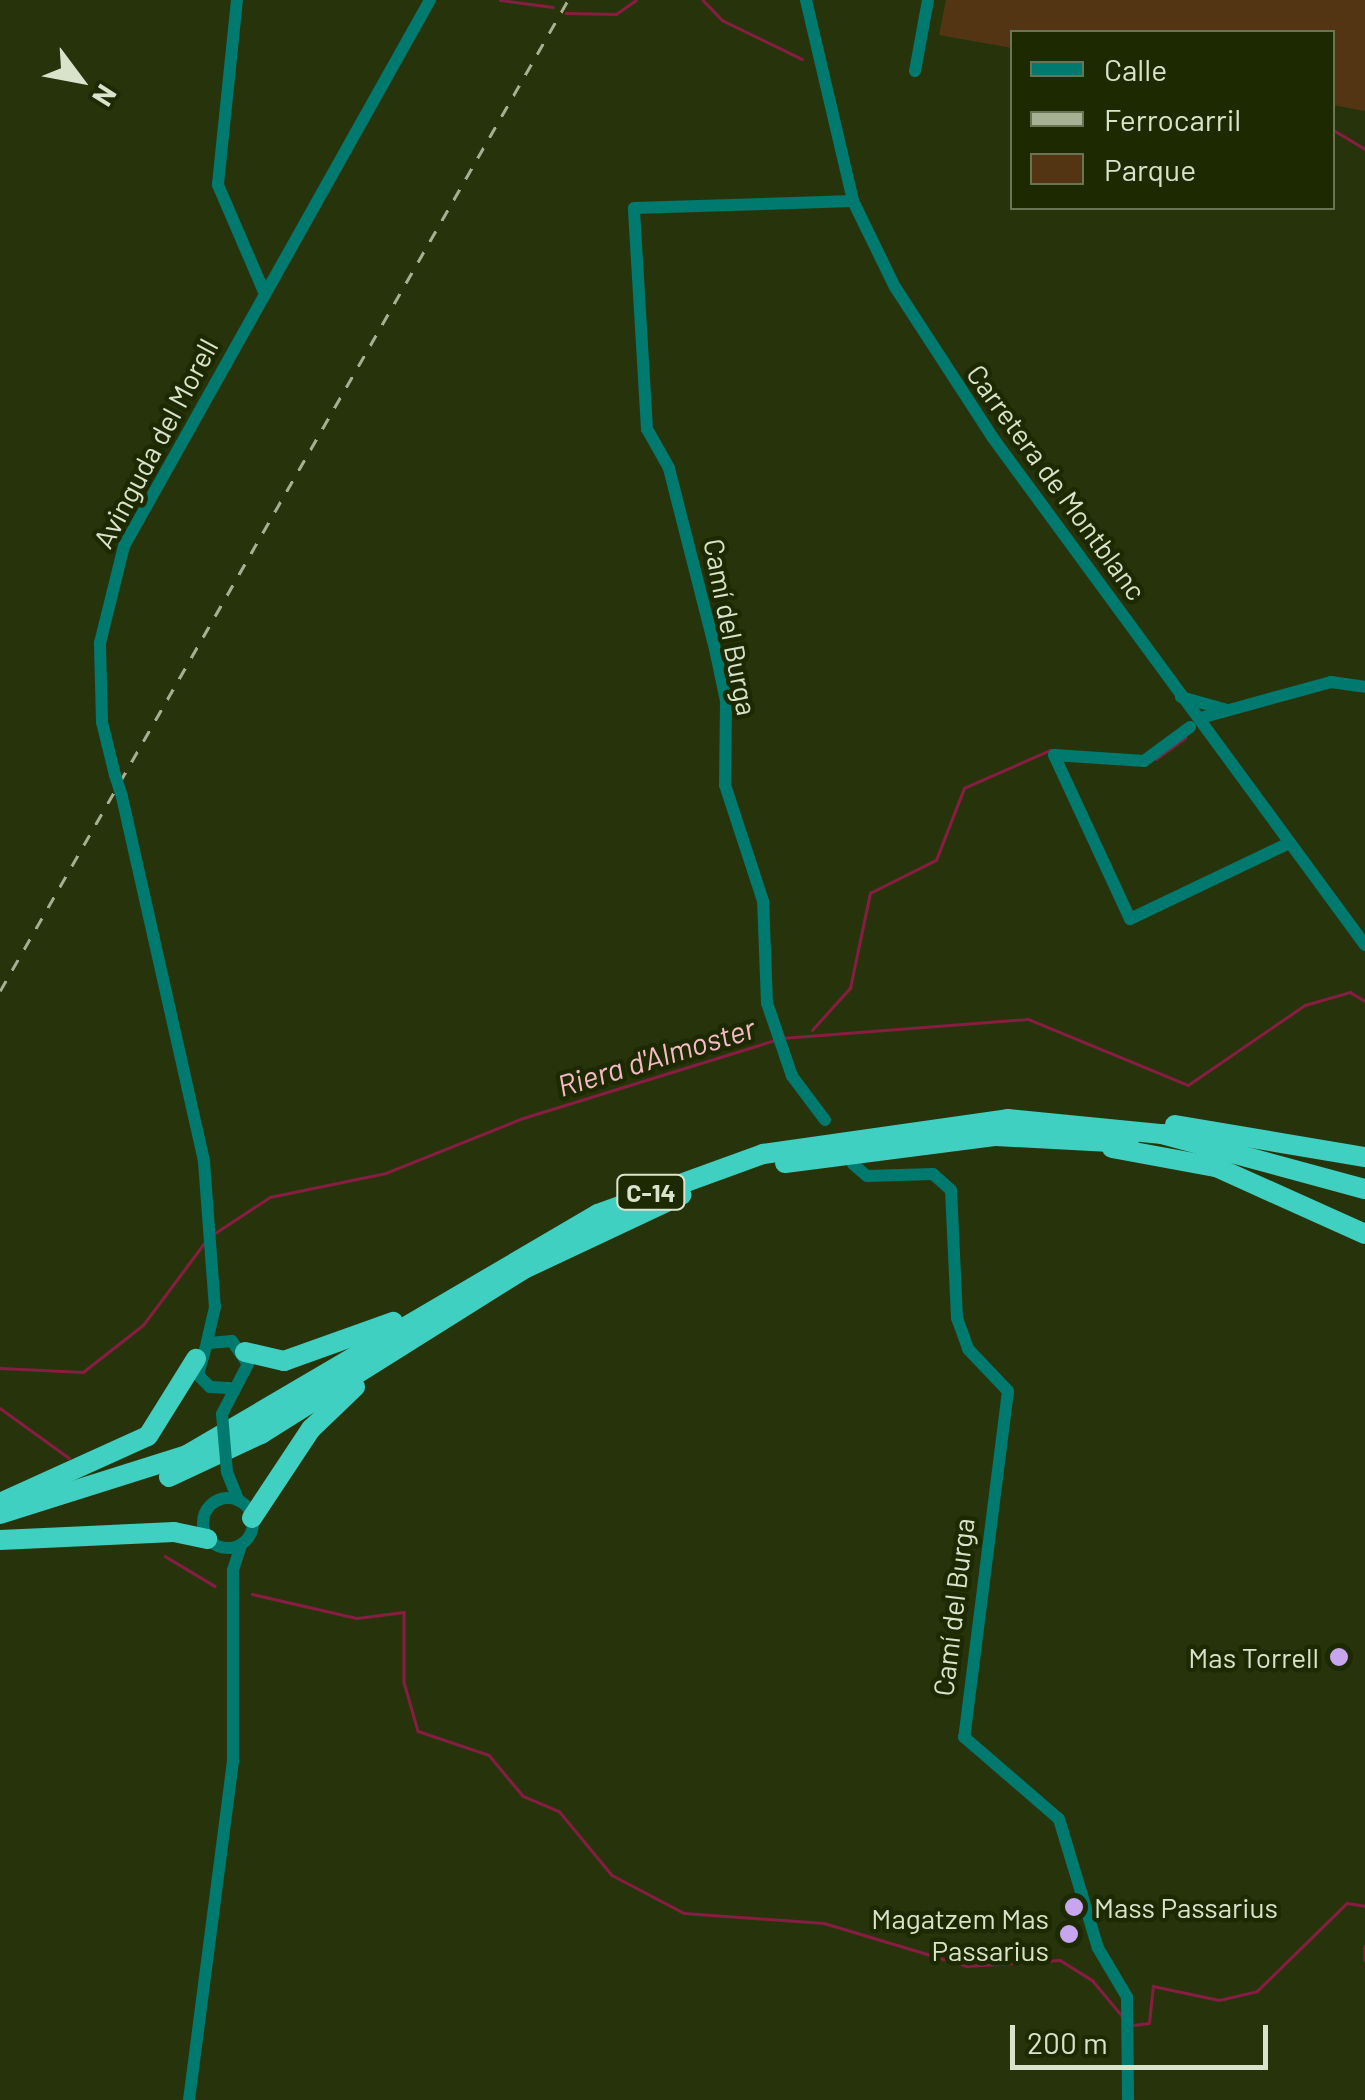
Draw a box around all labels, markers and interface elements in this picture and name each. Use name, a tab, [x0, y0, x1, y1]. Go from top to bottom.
north arrow	[30, 30, 130, 130]
legend	[1010, 30, 1335, 210]
text: Calle	[1104, 51, 1167, 87]
text: N	[86, 79, 125, 113]
text: Ferrocarril	[1104, 101, 1241, 137]
text: Parque	[1104, 151, 1196, 187]
street label: Avinguda del Morell	[86, 333, 224, 553]
street label: Carretera de Montblanc	[960, 358, 1154, 606]
street label: Camí del Burga	[697, 536, 765, 718]
water label: Riera d'Almoster	[553, 1009, 759, 1103]
road number: C-14	[616, 1172, 686, 1212]
street label: Camí del Burga	[925, 1516, 981, 1698]
place label: Mas Torrell	[1188, 1640, 1319, 1674]
marker: Mas Torrell	[1328, 1646, 1350, 1668]
place label: Mass Passarius	[1094, 1890, 1278, 1924]
marker: Mass Passarius	[1063, 1896, 1085, 1918]
place label: Magatzem Mas Passarius	[871, 1901, 1049, 1967]
marker: Magatzem Mas Passarius	[1058, 1923, 1080, 1945]
scale bar	[1015, 2005, 1272, 2067]
text: 200 m	[1027, 2024, 1108, 2060]

